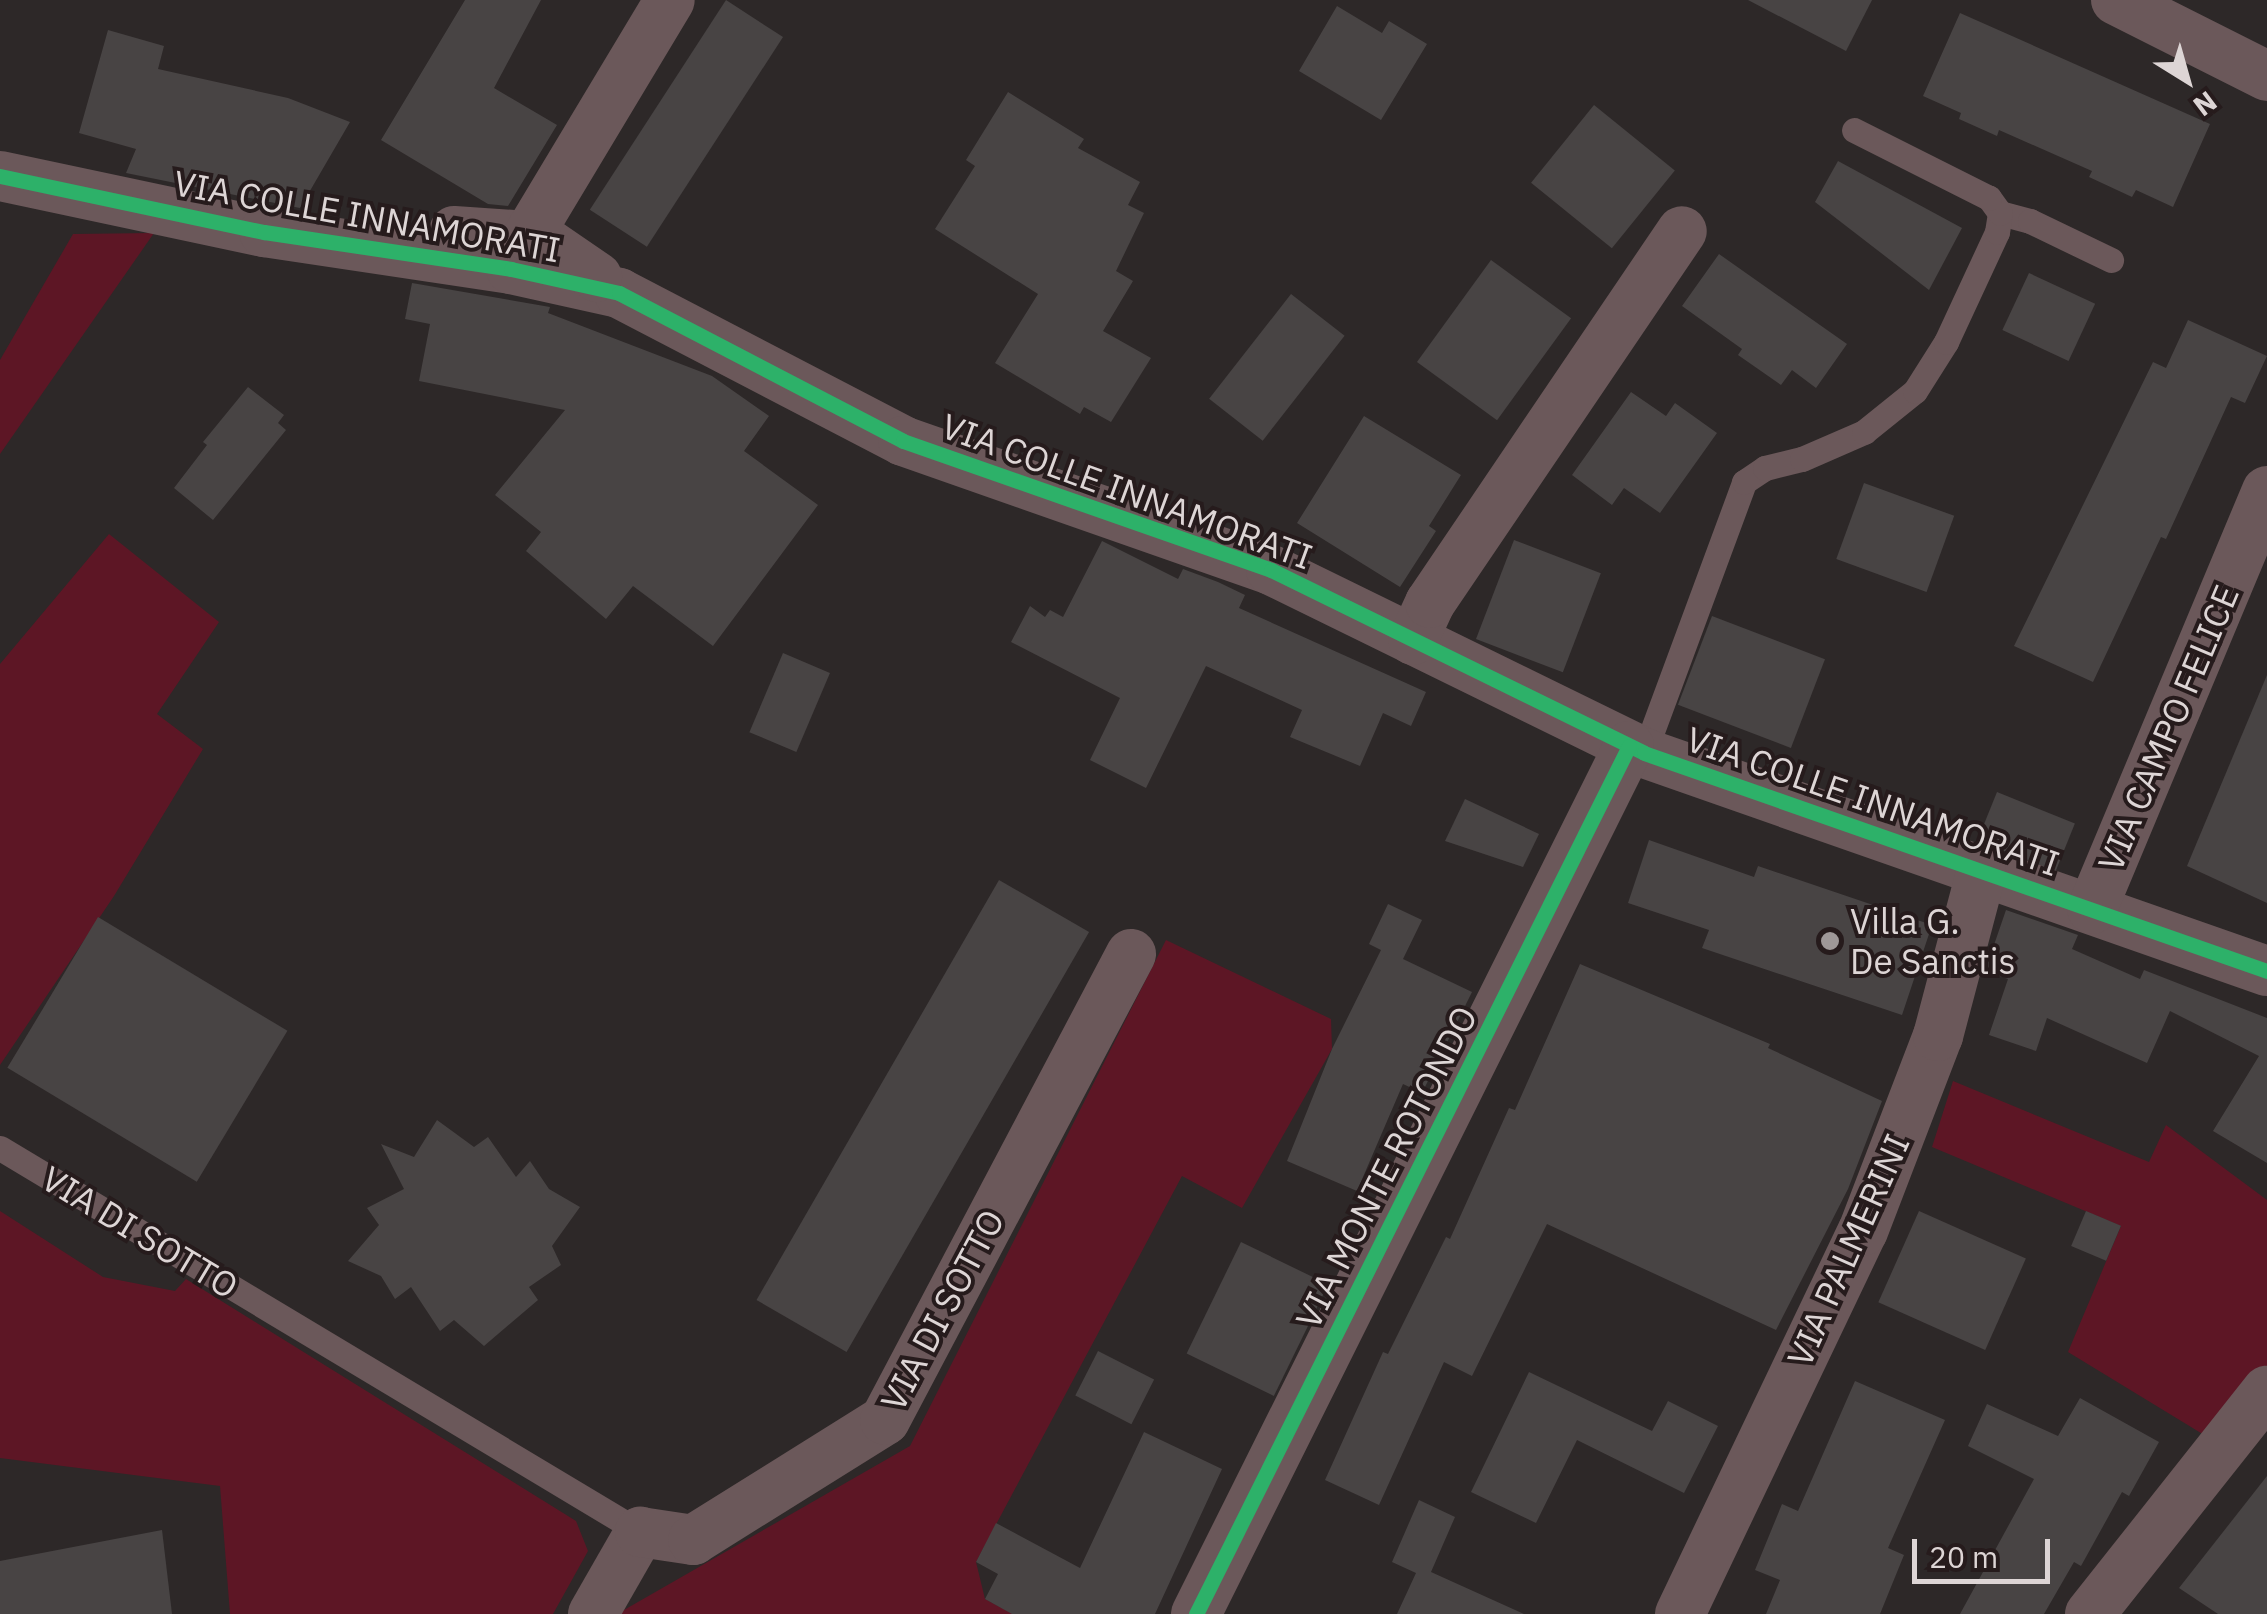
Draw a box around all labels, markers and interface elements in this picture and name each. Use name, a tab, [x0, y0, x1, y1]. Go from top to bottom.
north arrow	[2137, 30, 2237, 130]
text: N	[2186, 83, 2225, 125]
street label: VIA COLLE INNAMORATI	[171, 161, 563, 271]
street label: VIA COLLE INNAMORATI	[936, 404, 1318, 578]
street label: VIA CAMPO FELICE	[2089, 579, 2247, 877]
street label: VIA COLLE INNAMORATI	[1681, 717, 2065, 885]
place label: Villa G. De Sanctis	[1850, 900, 2016, 982]
marker: Villa G. De Sanctis	[1819, 930, 1841, 952]
street label: VIA MONTE ROTONDO	[1287, 999, 1485, 1335]
street label: VIA PALMERINI	[1778, 1127, 1918, 1373]
street label: VIA DI SOTTO	[34, 1157, 246, 1307]
street label: VIA DI SOTTO	[872, 1203, 1012, 1417]
scale bar	[1917, 1519, 2054, 1581]
text: 20 m	[1929, 1537, 1998, 1576]

